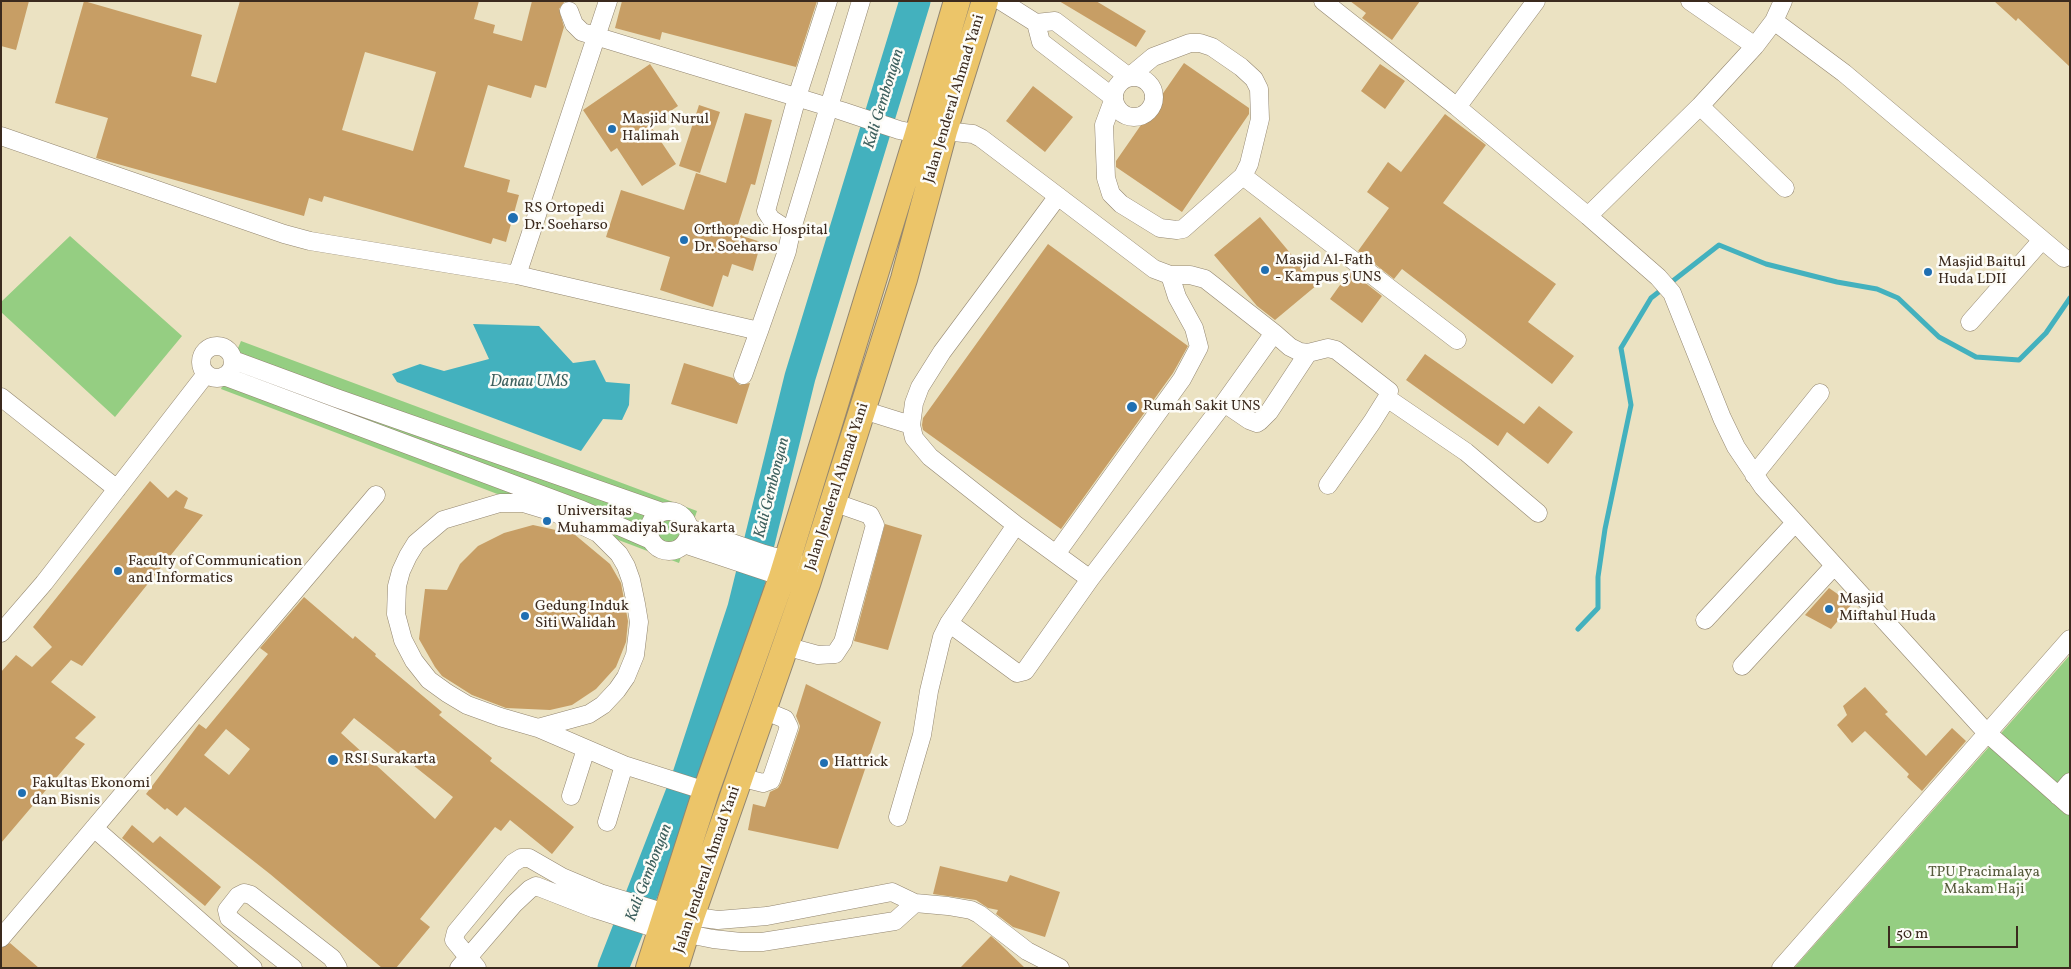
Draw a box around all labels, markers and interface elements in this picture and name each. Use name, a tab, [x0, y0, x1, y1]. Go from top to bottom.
street label: Jalan Jenderal Ahmad Yani	[921, 13, 989, 185]
water label: Kali Gembongan	[861, 47, 909, 151]
place label: Masjid Nurul Halimah	[622, 111, 709, 146]
marker: Masjid Nurul Halimah	[606, 123, 618, 135]
place label: RS Ortopedi Dr. Soeharso	[524, 200, 608, 235]
marker: RS Ortopedi Dr. Soeharso	[506, 211, 520, 225]
place label: Orthopedic Hospital Dr. Soeharso	[694, 222, 828, 257]
marker: Orthopedic Hospital Dr. Soeharso	[678, 234, 690, 246]
place label: Masjid Al-Fath - Kampus 5 UNS	[1275, 252, 1381, 287]
place label: Masjid Baitul Huda LDII	[1938, 254, 2026, 289]
marker: Masjid Al-Fath - Kampus 5 UNS	[1259, 264, 1271, 276]
marker: Masjid Baitul Huda LDII	[1922, 266, 1934, 278]
water label: Danau UMS	[490, 373, 568, 393]
place label: Rumah Sakit UNS	[1143, 398, 1261, 416]
marker: Rumah Sakit UNS	[1125, 400, 1139, 414]
street label: Jalan Jenderal Ahmad Yani	[802, 401, 874, 573]
water label: Kali Gembongan	[751, 436, 795, 540]
place label: Universitas Muhammadiyah Surakarta	[557, 503, 735, 538]
marker: Universitas Muhammadiyah Surakarta	[541, 515, 553, 527]
place label: Faculty of Communication and Informatics	[128, 553, 302, 588]
marker: Faculty of Communication and Informatics	[112, 565, 124, 577]
place label: Masjid Miftahul Huda	[1839, 591, 1936, 626]
place label: Gedung Induk Siti Walidah	[535, 598, 629, 633]
marker: Masjid Miftahul Huda	[1823, 603, 1835, 615]
marker: Gedung Induk Siti Walidah	[519, 610, 531, 622]
place label: RSI Surakarta	[344, 751, 436, 769]
marker: RSI Surakarta	[326, 753, 340, 767]
place label: Hattrick	[834, 754, 888, 772]
marker: Hattrick	[818, 757, 830, 769]
place label: Fakultas Ekonomi dan Bisnis	[32, 775, 150, 810]
street label: Jalan Jenderal Ahmad Yani	[671, 784, 745, 956]
marker: Fakultas Ekonomi dan Bisnis	[16, 787, 28, 799]
water label: Kali Gembongan	[623, 821, 677, 925]
park label: TPU Pracimalaya Makam Haji	[1928, 864, 2040, 899]
scale bar	[1891, 916, 2021, 948]
text: 50 m	[1896, 924, 1928, 945]

